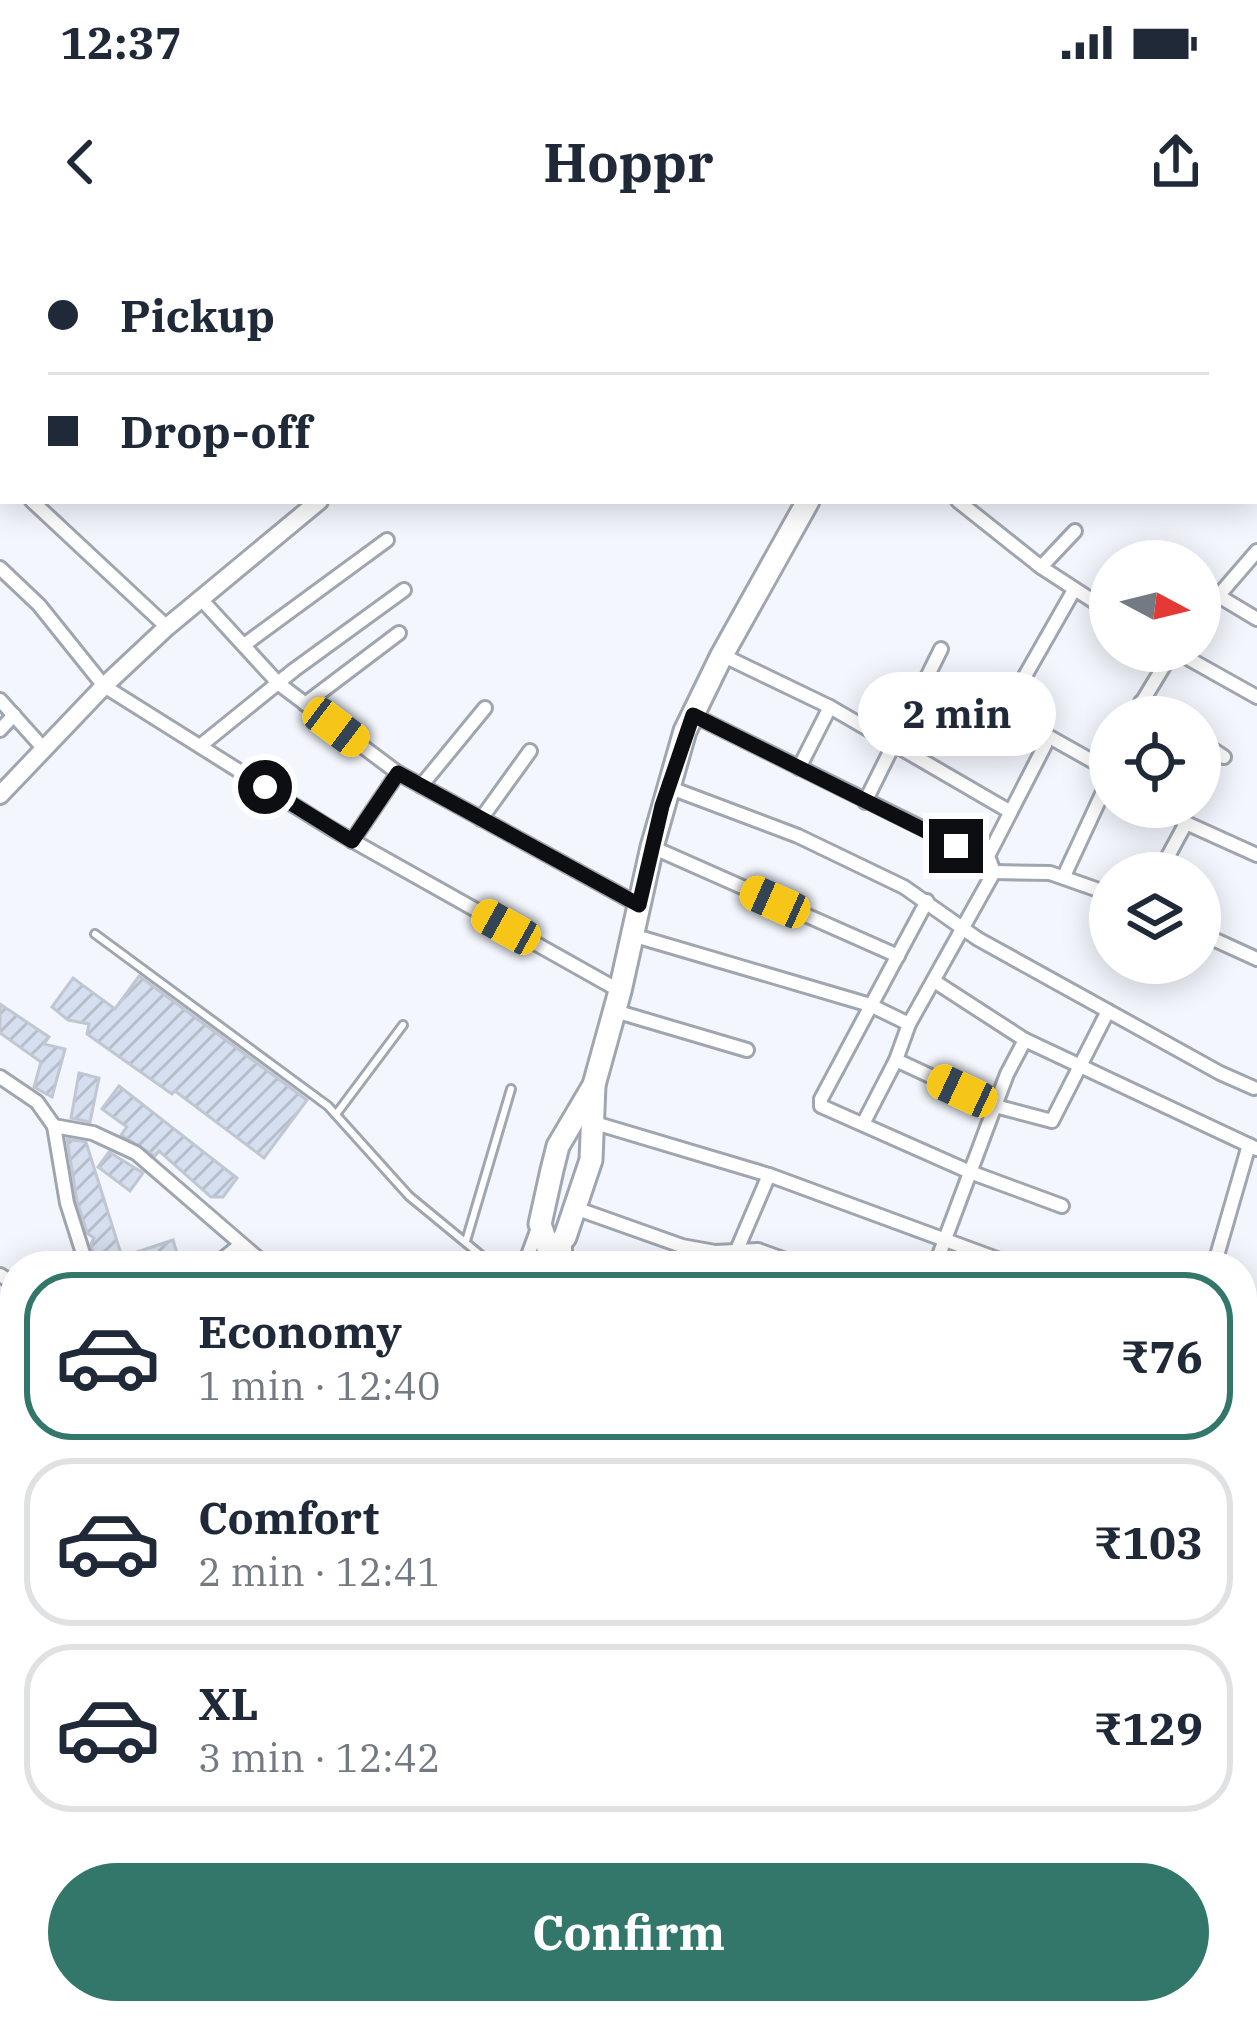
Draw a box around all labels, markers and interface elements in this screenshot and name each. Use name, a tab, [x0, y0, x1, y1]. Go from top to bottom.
text: 12:37	[60, 13, 182, 71]
text: Hoppr	[543, 127, 714, 197]
icon: back	[48, 129, 114, 195]
icon: share	[1143, 129, 1209, 195]
text: Pickup	[120, 286, 275, 344]
text: Drop-off	[120, 402, 311, 460]
north arrow	[1089, 540, 1221, 672]
map controls	[1089, 540, 1221, 984]
callout: 2 min	[857, 672, 1055, 756]
text: 2 min	[902, 688, 1012, 739]
car	[296, 691, 376, 763]
button: locate	[1089, 696, 1221, 828]
route start	[238, 760, 292, 814]
route end	[929, 819, 983, 873]
button: layers	[1089, 852, 1221, 984]
car	[735, 871, 815, 933]
car	[466, 894, 546, 960]
car	[922, 1059, 1002, 1123]
icon: car	[54, 1302, 162, 1410]
text: Economy	[198, 1302, 402, 1360]
text: ₹76	[1120, 1327, 1203, 1385]
text: 1 min · 12:40	[198, 1360, 440, 1411]
icon: car	[54, 1488, 162, 1596]
text: Comfort	[198, 1488, 379, 1546]
text: ₹103	[1093, 1513, 1203, 1571]
text: 2 min · 12:41	[198, 1546, 440, 1597]
icon: car	[54, 1674, 162, 1782]
text: XL	[198, 1674, 259, 1732]
text: ₹129	[1093, 1699, 1203, 1757]
text: 3 min · 12:42	[198, 1732, 440, 1783]
button: Confirm	[48, 1863, 1209, 2001]

